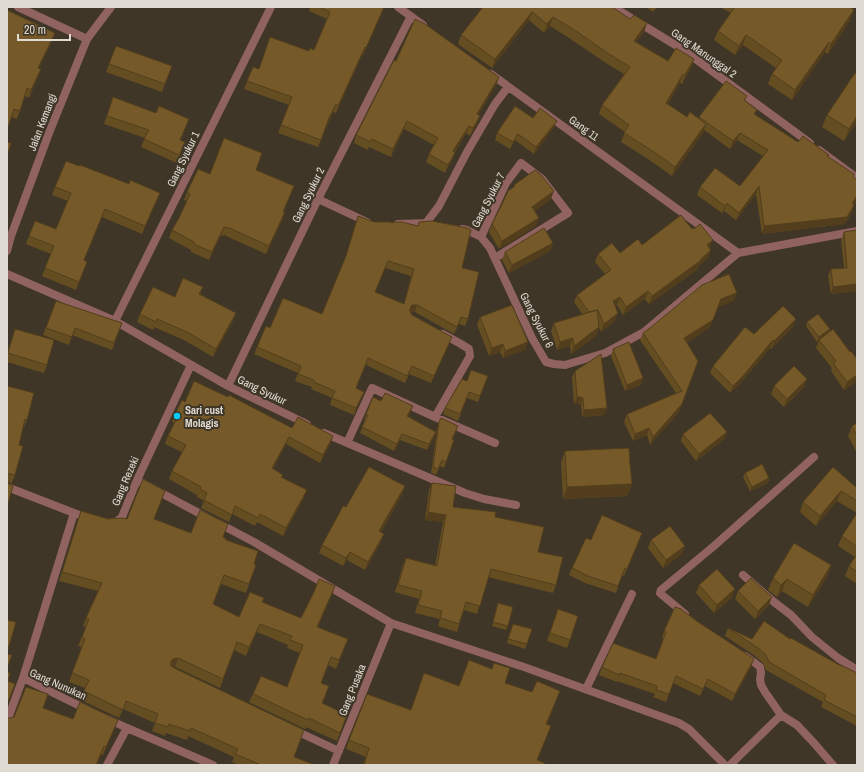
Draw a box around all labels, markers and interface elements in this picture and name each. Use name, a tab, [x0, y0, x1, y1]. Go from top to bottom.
scale bar	[18, 16, 70, 42]
text: 20 m	[24, 22, 46, 38]
street label: Gang Manunggal 2	[669, 25, 739, 81]
street label: Jalan Kemangi	[25, 91, 59, 153]
street label: Gang 11	[566, 112, 602, 144]
street label: Gang Syukur 1	[164, 129, 202, 189]
street label: Gang Syukur 2	[289, 165, 327, 225]
street label: Gang Syukur 7	[468, 170, 508, 230]
street label: Gang Syukur 6	[517, 290, 557, 350]
street label: Gang Syukur	[235, 372, 289, 408]
place label: Sari cust Molagis	[185, 403, 223, 430]
marker: Sari cust Molagis	[172, 411, 182, 421]
street label: Gang Rezeki	[108, 454, 142, 508]
street label: Gang Pusaka	[335, 662, 369, 718]
street label: Gang Nunukan	[27, 665, 89, 703]

